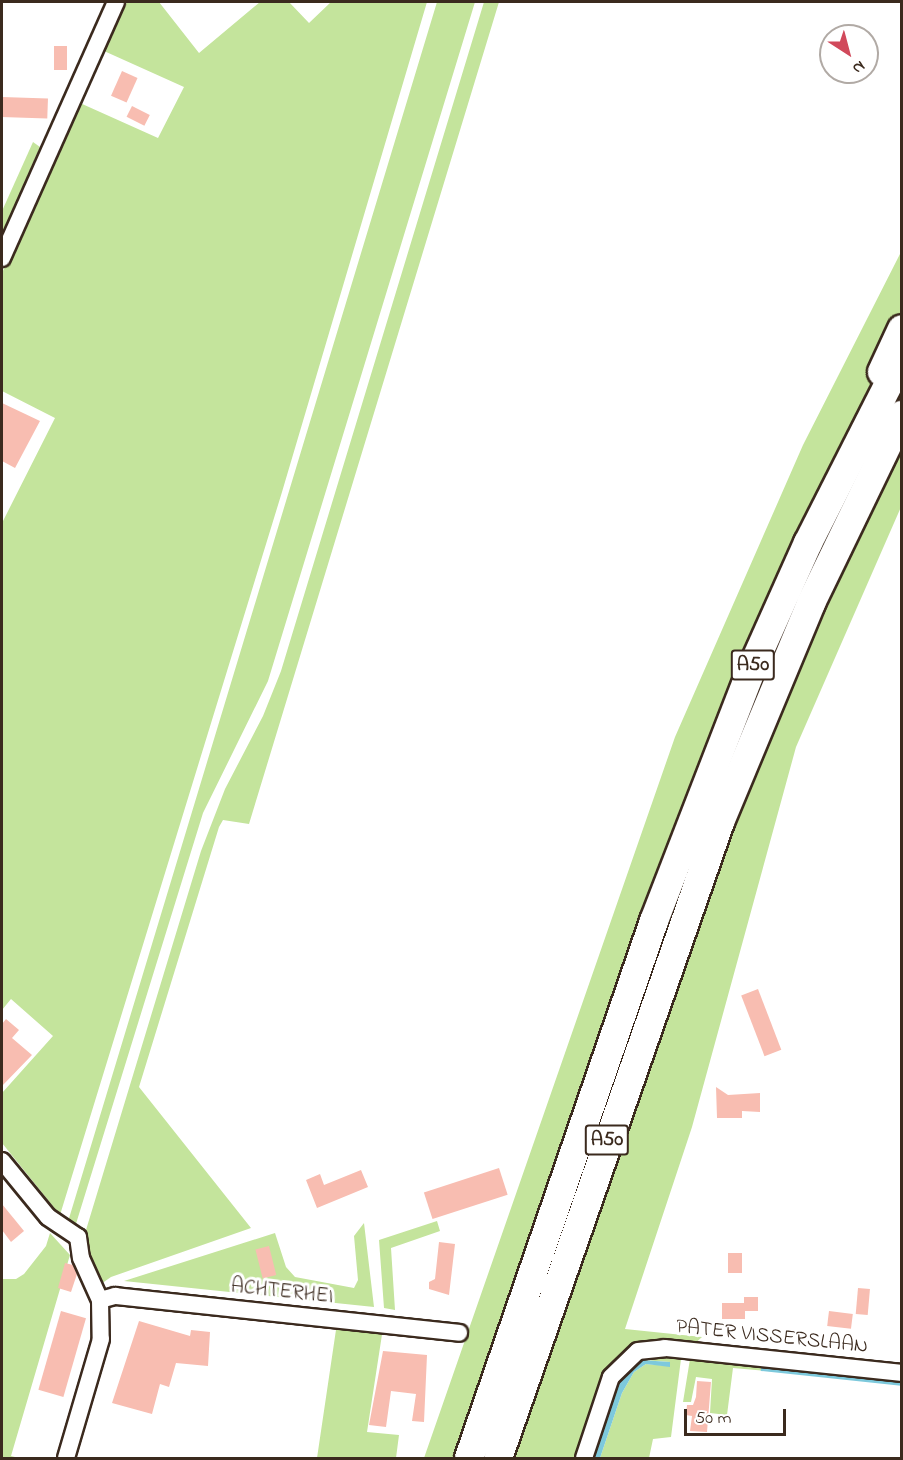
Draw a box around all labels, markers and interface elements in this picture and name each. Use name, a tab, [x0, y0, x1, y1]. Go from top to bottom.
north arrow	[819, 24, 879, 84]
text: N	[847, 54, 870, 80]
road number: A50	[730, 648, 776, 682]
road number: A50	[584, 1123, 630, 1157]
street label: ACHTERHEI	[230, 1274, 334, 1310]
street label: PATER VISSERSLAAN	[675, 1314, 869, 1360]
scale bar	[687, 1397, 789, 1435]
text: 50 m	[695, 1406, 732, 1432]

